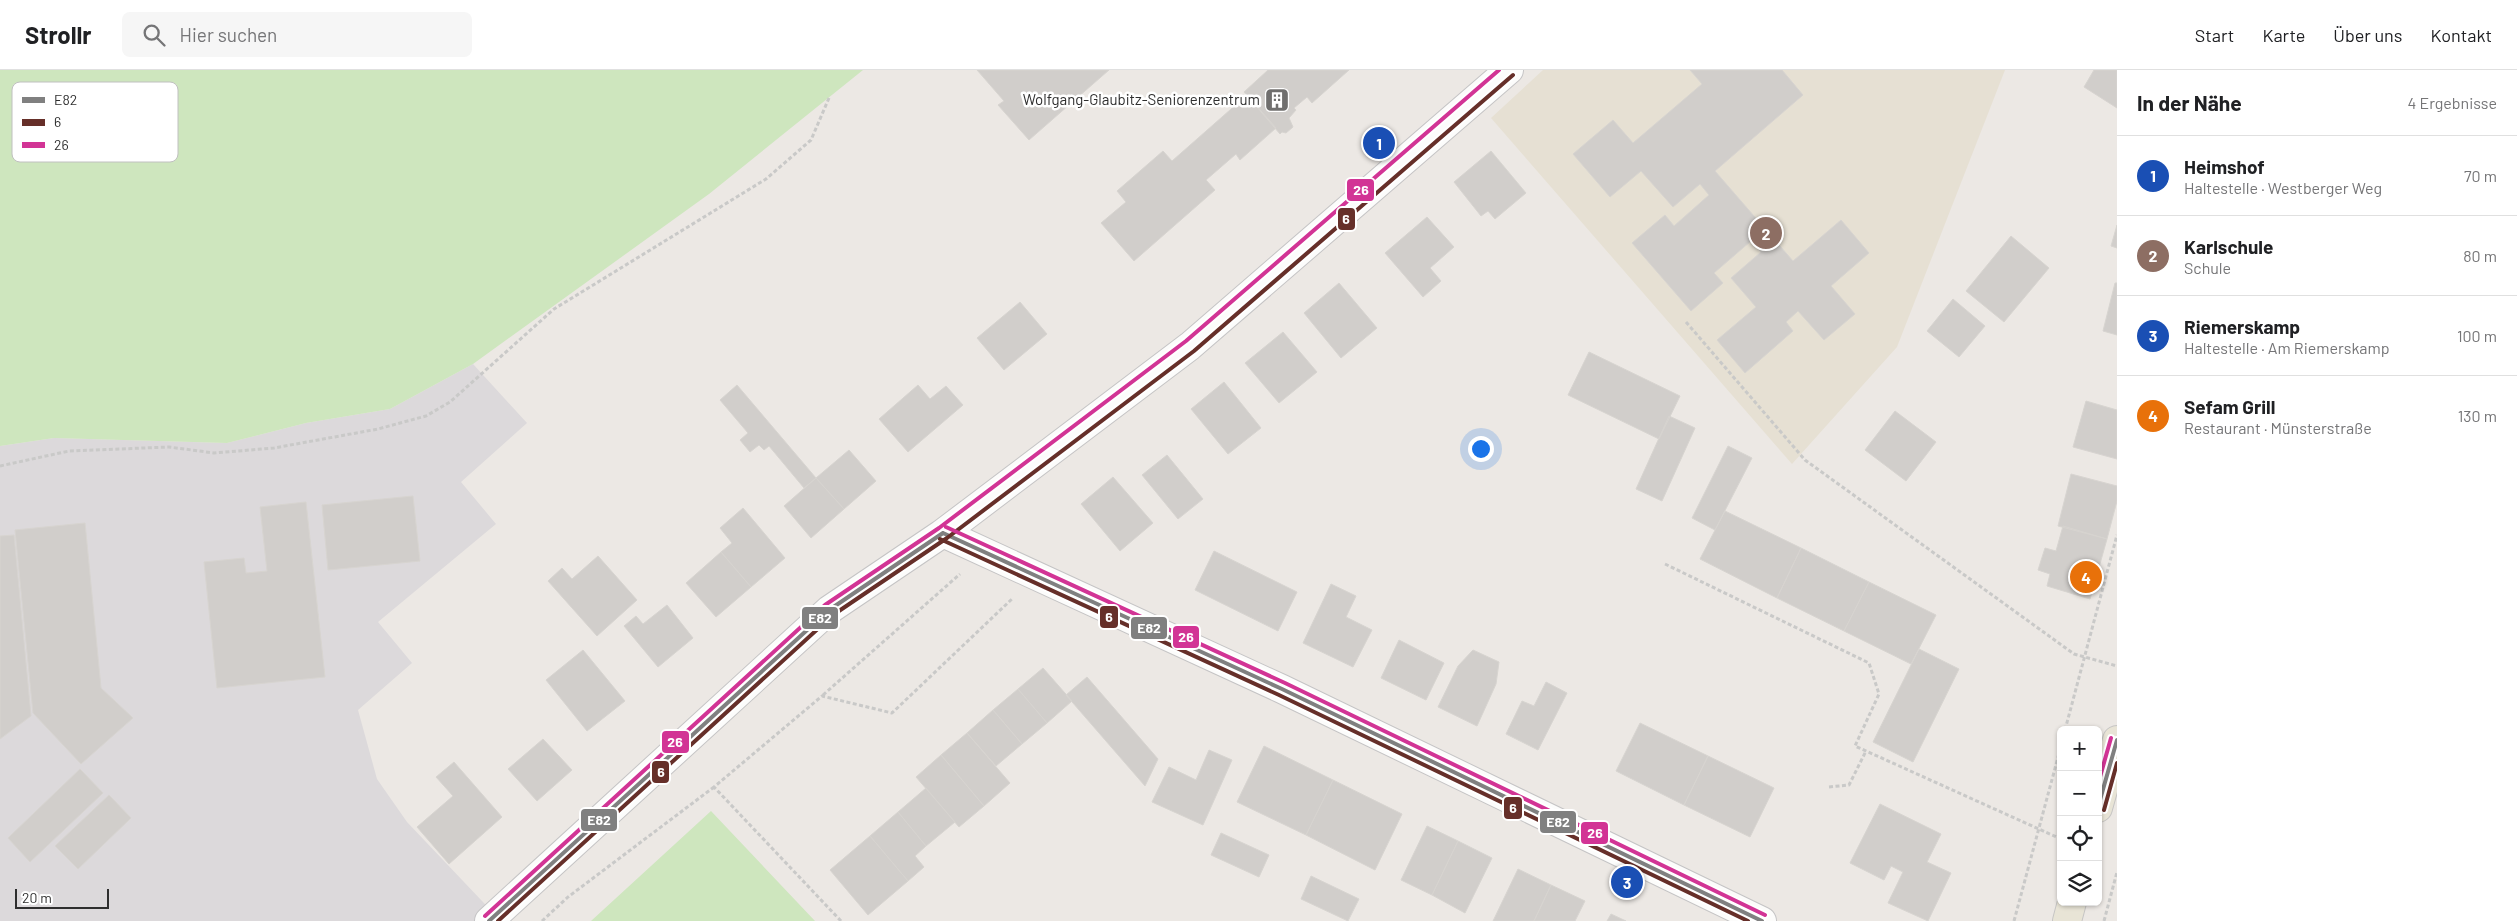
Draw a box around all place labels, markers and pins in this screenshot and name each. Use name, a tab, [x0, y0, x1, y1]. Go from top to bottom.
building icon: Wolfgang-Glaubitz-Seniorenzentrum	[1264, 87, 1290, 113]
place label: Wolfgang-Glaubitz-Seniorenzentrum	[1023, 90, 1260, 108]
pin: 1	[1363, 124, 1395, 162]
pin: 2	[1750, 214, 1782, 252]
pin: 4	[2070, 558, 2102, 596]
pin: 3	[1611, 863, 1643, 901]

